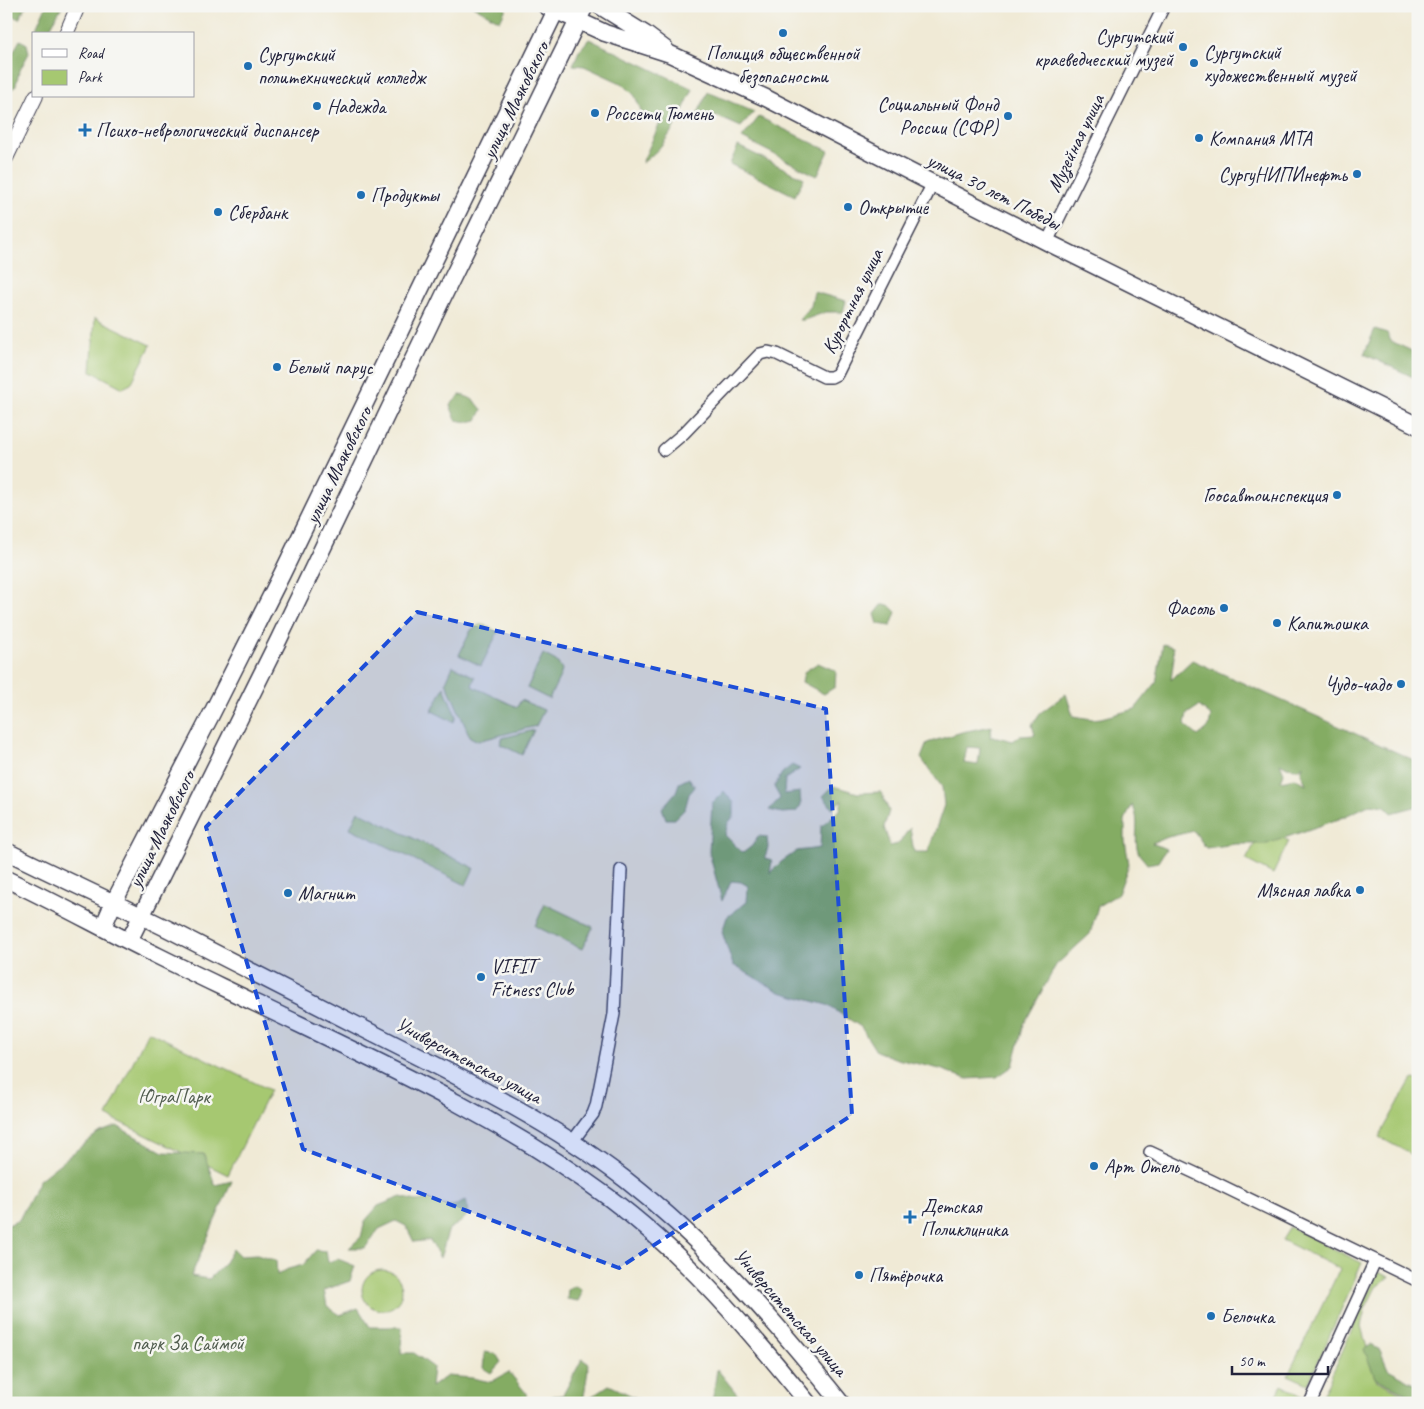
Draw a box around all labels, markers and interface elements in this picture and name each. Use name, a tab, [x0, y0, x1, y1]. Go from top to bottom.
place label: Сургутский краеведческий музей	[1034, 24, 1175, 72]
marker: Полиция общественной безопасности	[777, 27, 789, 39]
legend	[32, 32, 195, 98]
street label: улица Маяковского	[476, 36, 555, 164]
place label: Сургутский художественный музей	[1204, 40, 1358, 88]
place label: Полиция общественной безопасности	[706, 41, 861, 89]
marker: Сургутский краеведческий музей	[1177, 41, 1189, 53]
place label: Сургутский политехнический колледж	[258, 42, 427, 90]
text: Road	[78, 44, 105, 63]
marker: Сургутский художественный музей	[1188, 57, 1200, 69]
marker: Сургутский политехнический колледж	[242, 60, 254, 72]
text: Park	[78, 68, 103, 87]
street label: Музейная улица	[1041, 89, 1112, 197]
place label: Социальный Фонд России (СФР)	[878, 92, 1000, 140]
place label: Надежда	[327, 94, 387, 119]
marker: Надежда	[311, 100, 323, 112]
place label: Россети Тюмень	[605, 101, 715, 126]
marker: Россети Тюмень	[589, 107, 601, 119]
marker: Социальный Фонд России (СФР)	[1002, 110, 1014, 122]
place label: Психо-неврологический диспансер	[96, 118, 320, 143]
marker: Психо-неврологический диспансер	[78, 123, 92, 137]
place label: Компания MTA	[1209, 126, 1313, 151]
marker: Компания MTA	[1193, 132, 1205, 144]
street label: улица 30 лет Победы	[922, 147, 1066, 236]
place label: СургуНИПИнефть	[1219, 162, 1349, 187]
marker: СургуНИПИнефть	[1351, 168, 1363, 180]
place label: Продукты	[371, 183, 440, 208]
marker: Продукты	[355, 189, 367, 201]
place label: Открытие	[858, 195, 929, 220]
place label: Сбербанк	[228, 200, 289, 225]
marker: Открытие	[842, 201, 854, 213]
marker: Сбербанк	[212, 206, 224, 218]
street label: Курортная улица	[816, 243, 889, 358]
place label: Белый парус	[287, 355, 373, 380]
marker: Белый парус	[271, 361, 283, 373]
street label: улица Маяковского	[299, 401, 378, 529]
place label: Гоосавтоинспекция	[1203, 483, 1329, 508]
marker: Гоосавтоинспекция	[1331, 489, 1343, 501]
place label: Фасоль	[1166, 596, 1216, 621]
marker: Фасоль	[1218, 602, 1230, 614]
place label: Капитошка	[1287, 611, 1369, 636]
marker: Капитошка	[1271, 617, 1283, 629]
place label: Чудо-чадо	[1325, 672, 1393, 697]
marker: Чудо-чадо	[1395, 678, 1407, 690]
street label: улица Маяковского	[122, 765, 201, 893]
place label: Мясная лавка	[1257, 878, 1352, 903]
place label: Магнит	[298, 881, 356, 906]
marker: Мясная лавка	[1354, 884, 1366, 896]
marker: Магнит	[282, 887, 294, 899]
place label: VIFIT Fitness Club	[491, 954, 575, 1002]
marker: VIFIT Fitness Club	[475, 971, 487, 983]
street label: Университетская улица	[392, 1012, 547, 1110]
park label: ЮграПарк	[138, 1084, 211, 1109]
place label: Арт Отель	[1104, 1154, 1180, 1179]
marker: Арт Отель	[1088, 1160, 1100, 1172]
place label: Детская Поликлиника	[921, 1194, 1009, 1242]
marker: Детская Поликлиника	[903, 1210, 917, 1224]
street label: Университетская улица	[728, 1243, 854, 1383]
place label: Пятёрочка	[869, 1263, 944, 1288]
marker: Пятёрочка	[853, 1269, 865, 1281]
place label: Белочка	[1221, 1304, 1276, 1329]
marker: Белочка	[1205, 1310, 1217, 1322]
park label: парк За Саймой	[132, 1331, 246, 1356]
scale bar	[1232, 1344, 1328, 1376]
text: 50 m	[1239, 1352, 1266, 1371]

